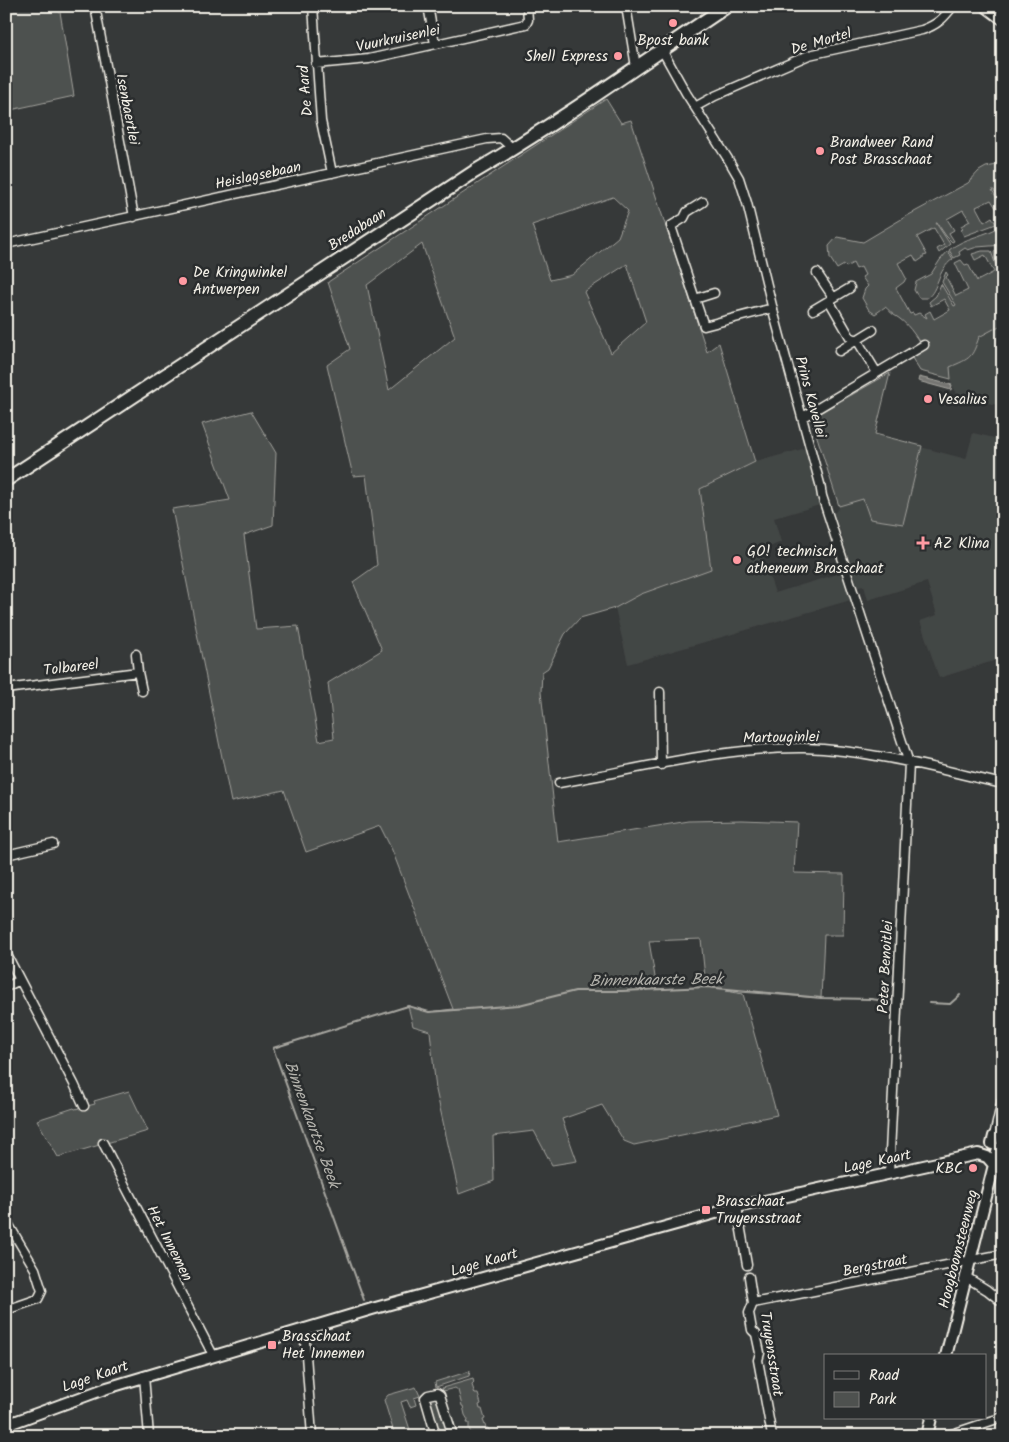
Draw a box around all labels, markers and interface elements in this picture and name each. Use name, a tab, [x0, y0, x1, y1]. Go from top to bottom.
marker: Bpost bank	[667, 17, 679, 29]
street label: Vuurkruisenlei	[354, 18, 444, 60]
street label: De Mortel	[788, 22, 855, 62]
place label: Bpost bank	[637, 29, 710, 53]
place label: Shell Express	[525, 45, 609, 69]
marker: Shell Express	[612, 50, 624, 62]
street label: De Aard	[292, 64, 320, 117]
street label: Isenbaertlei	[108, 71, 146, 148]
place label: Brandweer Rand Post Brasschaat	[830, 131, 933, 172]
marker: Brandweer Rand Post Brasschaat	[814, 145, 826, 157]
street label: Heislagsebaan	[213, 155, 304, 197]
street label: Bredabaan	[323, 202, 392, 258]
place label: De Kringwinkel Antwerpen	[193, 261, 287, 302]
marker: De Kringwinkel Antwerpen	[177, 275, 189, 287]
street label: Prins Kavellei	[788, 354, 833, 442]
place label: Vesalius	[938, 388, 988, 412]
marker: Vesalius	[922, 393, 934, 405]
place label: AZ Klina	[934, 532, 990, 556]
marker: AZ Klina	[916, 536, 930, 550]
place label: GO! technisch atheneum Brasschaat	[747, 540, 884, 581]
marker: GO! technisch atheneum Brasschaat	[731, 554, 743, 566]
street label: Tolbareel	[42, 653, 100, 683]
street label: Martouginlei	[743, 725, 821, 751]
street label: Peter Benoitlei	[872, 919, 900, 1014]
water label: Binnenkaarste Beek	[589, 967, 725, 994]
water label: Binnenkaartse Beek	[277, 1058, 347, 1194]
street label: Lage Kaart	[841, 1143, 914, 1181]
place label: KBC	[936, 1157, 963, 1181]
marker: KBC	[967, 1162, 979, 1174]
street label: Hoogboomsteenweg	[933, 1187, 985, 1311]
place label: Brasschaat Truyensstraat	[716, 1190, 802, 1231]
street label: Het Innemen	[140, 1201, 199, 1286]
marker: Brasschaat Truyensstraat	[700, 1204, 712, 1216]
street label: Lage Kaart	[448, 1242, 521, 1284]
street label: Bergstraat	[841, 1248, 910, 1284]
street label: Truyensstraat	[752, 1310, 790, 1398]
place label: Brasschaat Het Innemen	[282, 1325, 365, 1366]
marker: Brasschaat Het Innemen	[266, 1339, 278, 1351]
street label: Lage Kaart	[59, 1354, 132, 1399]
legend	[824, 1354, 986, 1420]
text: Road	[869, 1364, 900, 1388]
text: Park	[869, 1388, 897, 1412]

